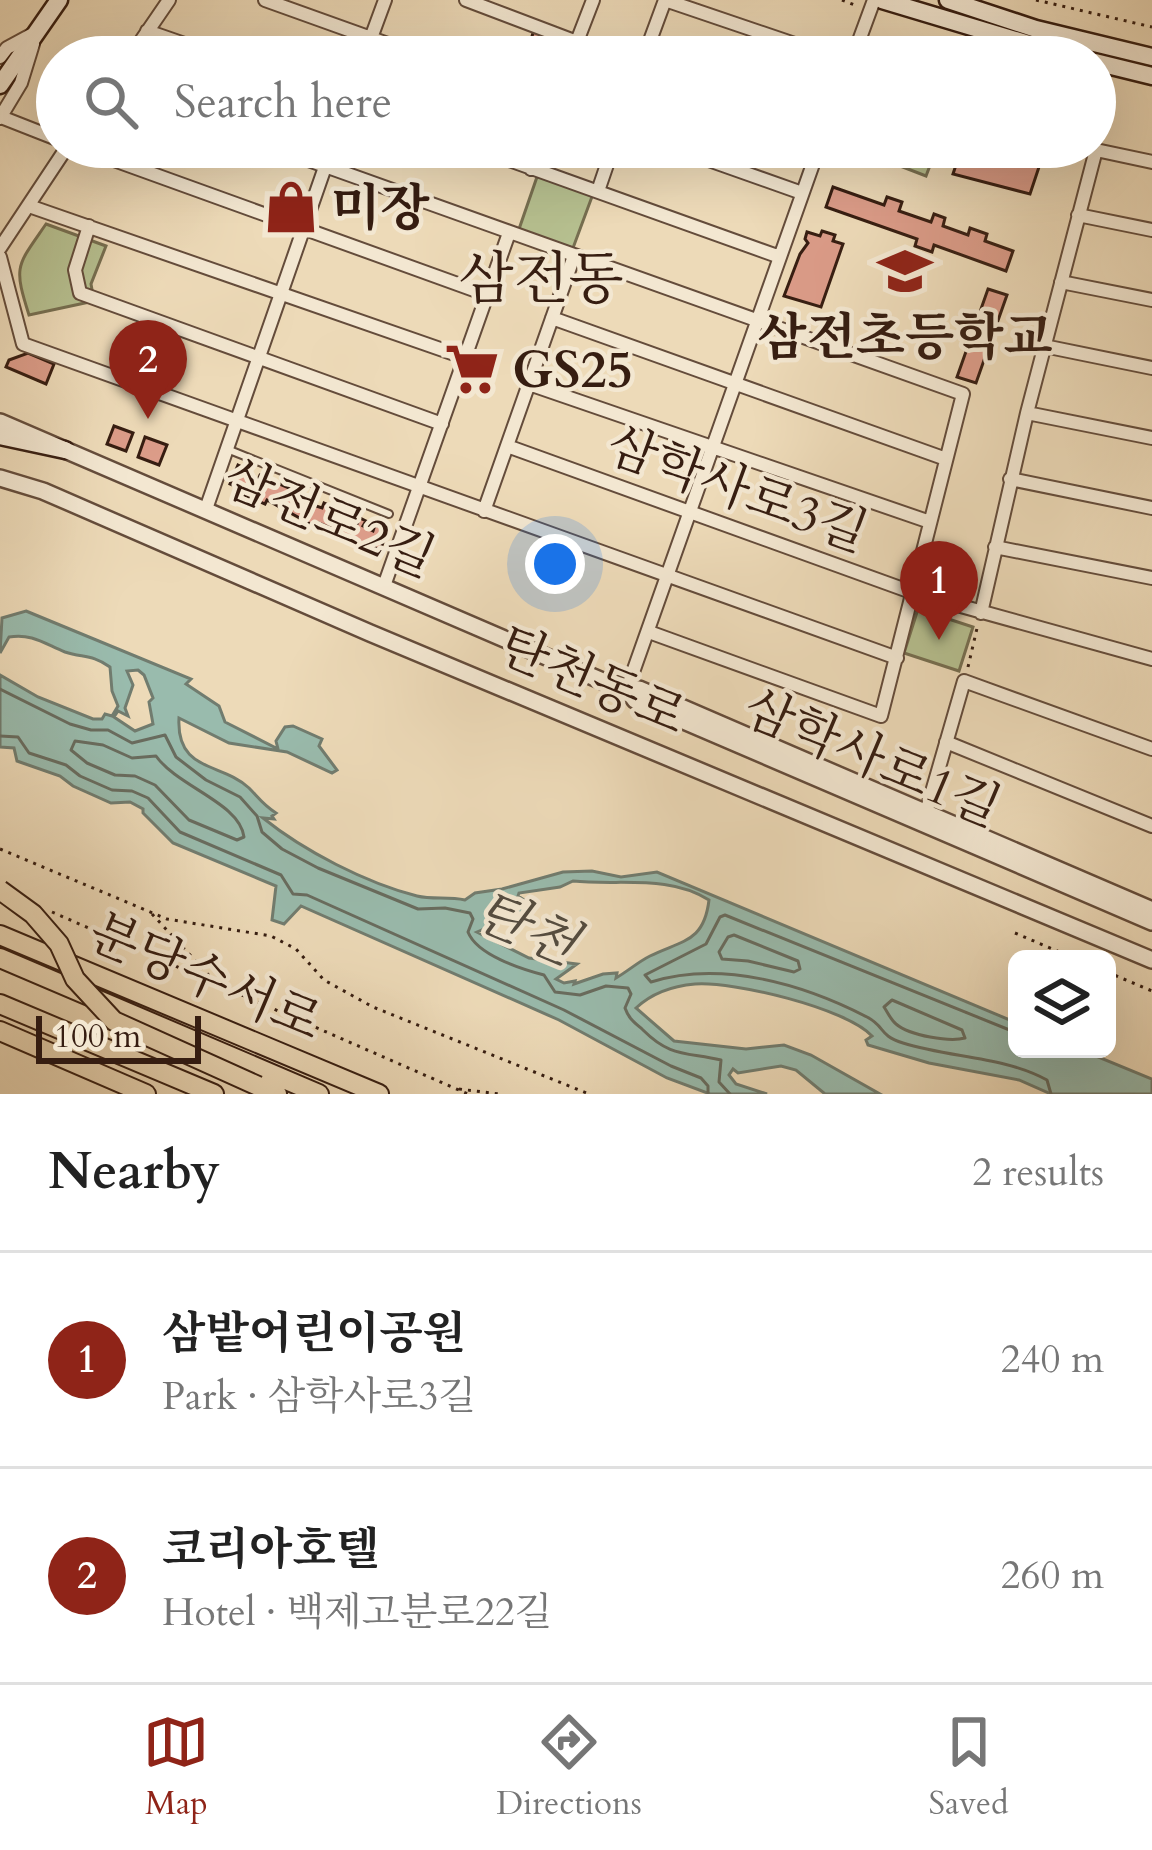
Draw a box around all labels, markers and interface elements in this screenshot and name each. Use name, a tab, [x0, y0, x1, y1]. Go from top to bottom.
search box	[36, 36, 1116, 168]
icon: search	[78, 69, 144, 135]
text: Search here	[174, 72, 392, 133]
place label: 미장	[331, 174, 430, 244]
shop icon: 미장	[262, 178, 320, 236]
district label: 삼전동	[458, 242, 624, 319]
school or university icon: 삼전초등학교	[876, 242, 934, 300]
place label: 삼전초등학교	[757, 303, 1053, 373]
pin: 2	[109, 320, 187, 419]
place label: GS25	[512, 336, 633, 406]
supermarket icon: GS25	[443, 340, 501, 398]
street label: 삼학사로3길	[597, 410, 877, 569]
street label: 삼전로2길	[213, 443, 446, 595]
your location	[525, 534, 585, 594]
pin: 1	[900, 541, 978, 640]
street label: 탄천동로	[488, 611, 697, 753]
street label: 삼학사로1길	[733, 673, 1011, 844]
water label: 탄천	[464, 875, 592, 985]
street label: 분당수서로	[78, 897, 332, 1058]
map controls	[1008, 950, 1116, 1058]
button: layers	[1008, 950, 1116, 1058]
scale bar	[36, 1010, 201, 1063]
text: 100 m	[54, 1014, 141, 1059]
text: Nearby	[48, 1137, 220, 1207]
text: 2 results	[972, 1146, 1104, 1199]
text: 삼밭어린이공원	[162, 1303, 466, 1364]
text: 1	[77, 1333, 97, 1386]
text: 240 m	[1001, 1333, 1104, 1386]
text: Park · 삼학사로3길	[162, 1370, 476, 1423]
text: 코리아호텔	[162, 1519, 379, 1580]
text: 2	[77, 1549, 97, 1602]
text: 260 m	[1001, 1549, 1104, 1602]
text: Hotel · 백제고분로22길	[162, 1586, 552, 1639]
tab: Map	[143, 1709, 209, 1826]
tab: Directions	[496, 1709, 642, 1826]
tab: Saved	[929, 1709, 1009, 1826]

